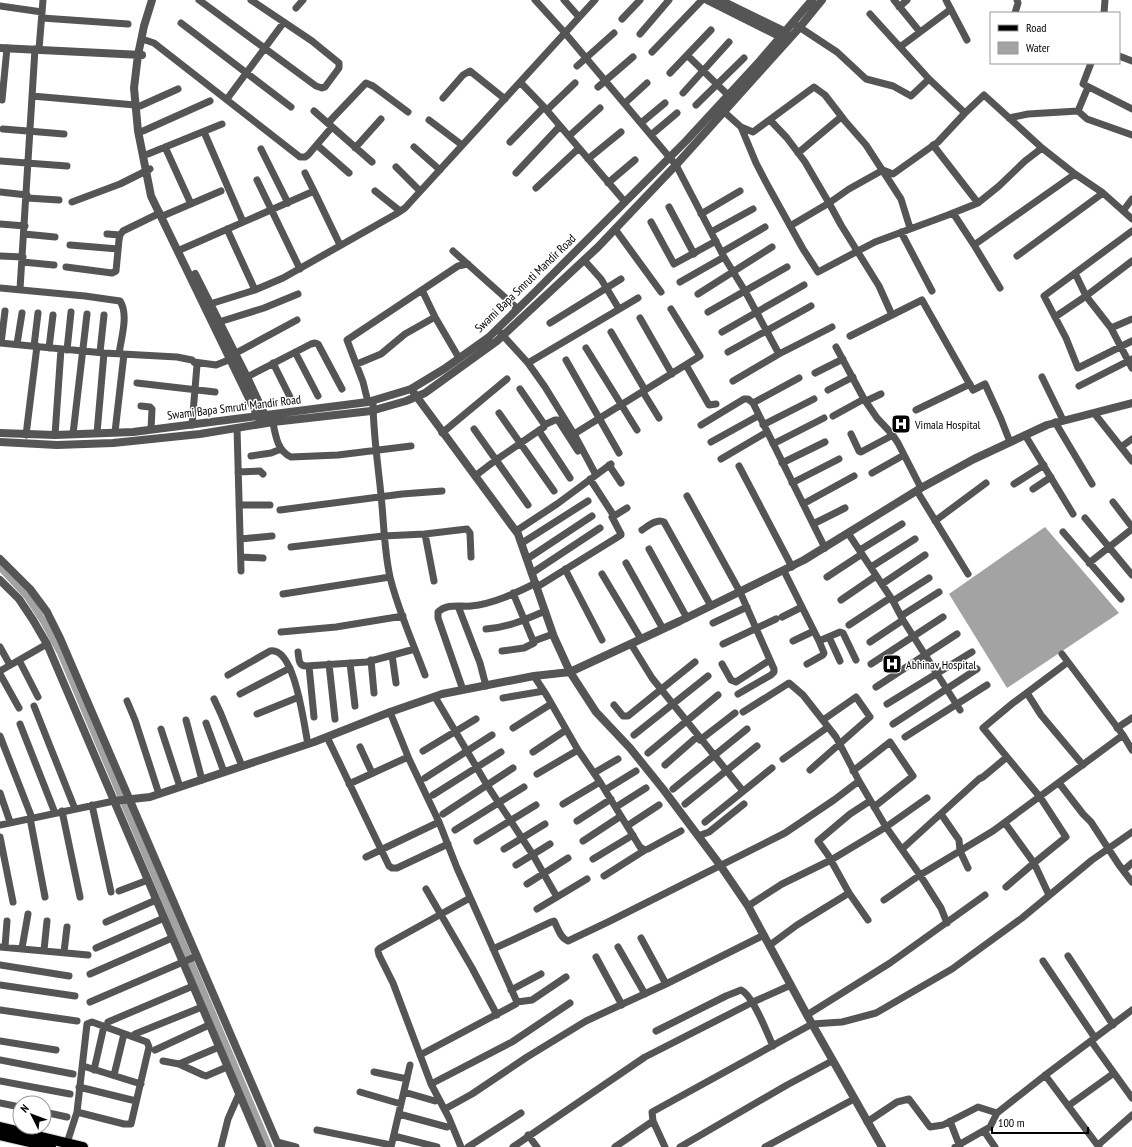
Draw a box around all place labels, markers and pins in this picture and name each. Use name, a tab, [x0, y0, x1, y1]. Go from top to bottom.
hospital icon: Vimala Hospital	[890, 413, 912, 435]
place label: Vimala Hospital	[914, 417, 981, 432]
hospital icon: Abhinav Hospital	[881, 653, 903, 675]
place label: Abhinav Hospital	[906, 657, 976, 672]

